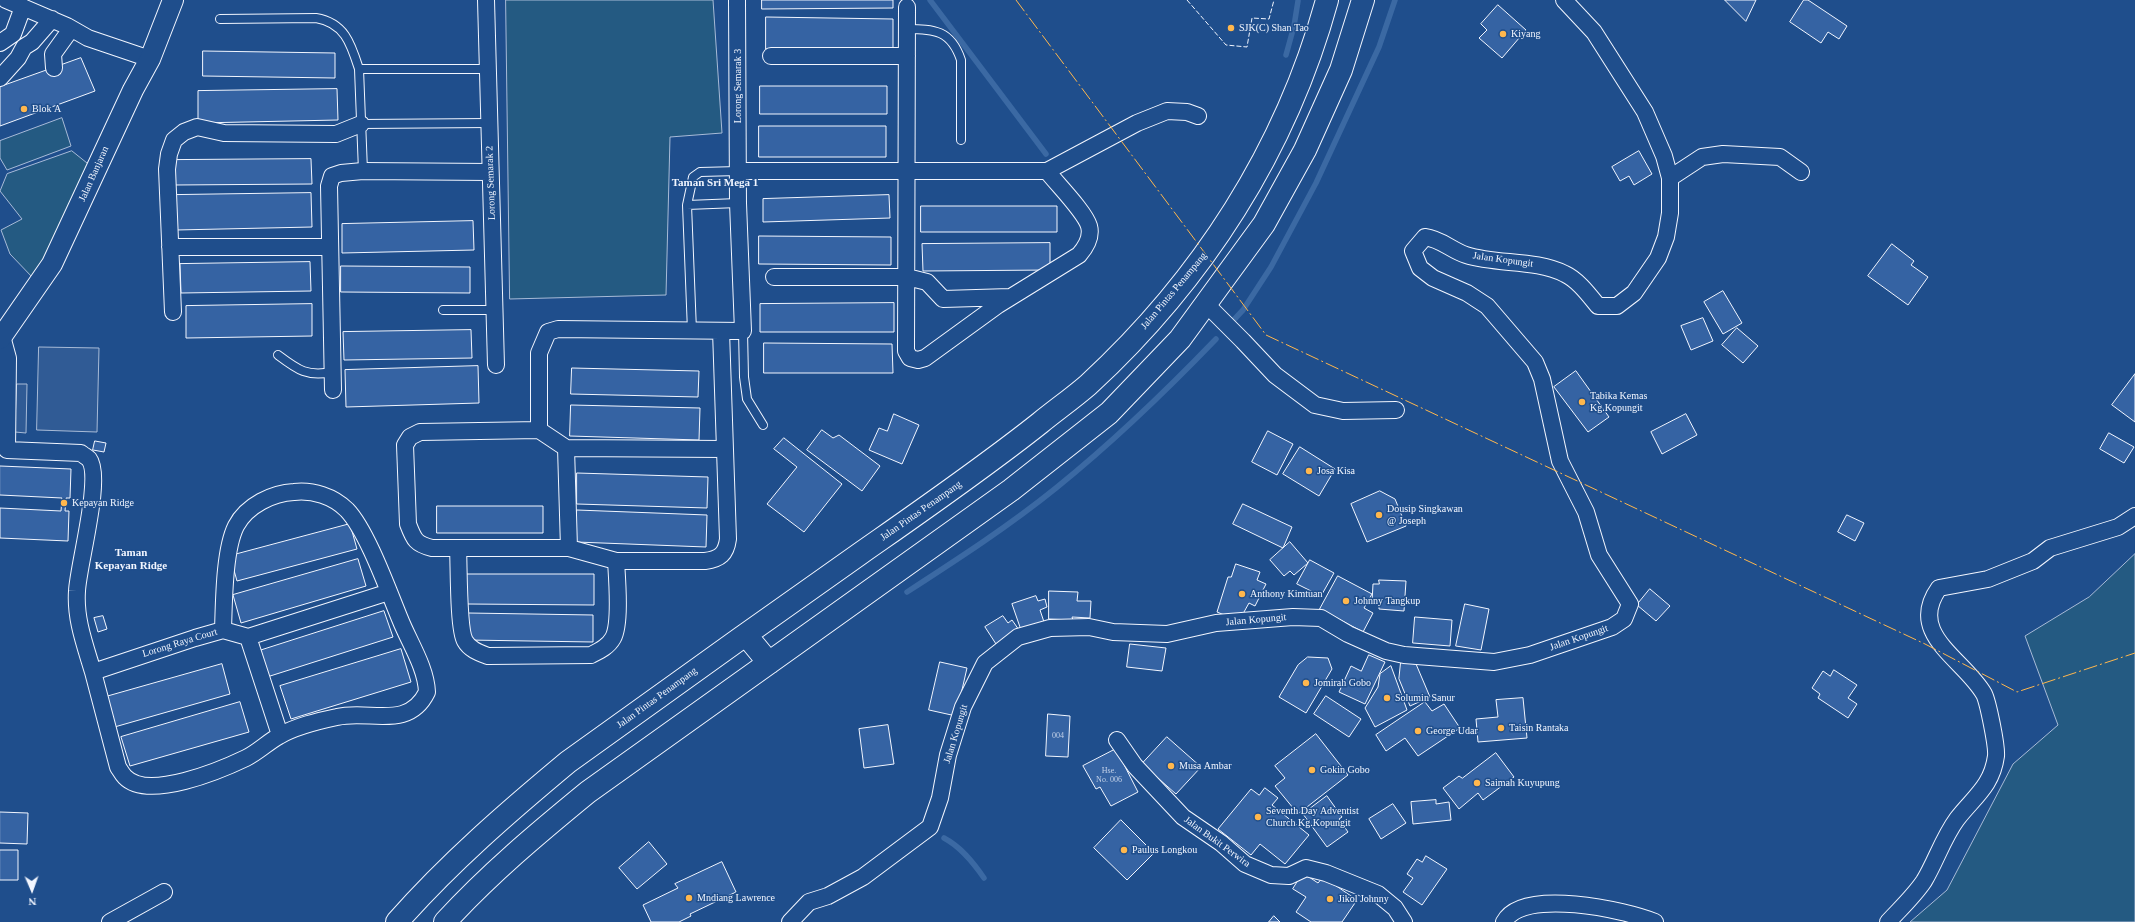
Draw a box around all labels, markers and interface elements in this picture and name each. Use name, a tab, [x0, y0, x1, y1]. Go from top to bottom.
place label: SJK(C) Shan Tao	[1239, 22, 1309, 34]
marker: SJK(C) Shan Tao	[1226, 23, 1236, 33]
place label: Kiyang	[1511, 28, 1540, 40]
marker: Kiyang	[1498, 29, 1508, 39]
street label: Lorong Semarak 3	[732, 49, 744, 123]
place label: Blok A	[32, 103, 61, 115]
marker: Blok A	[19, 104, 29, 114]
street label: Jalan Banjaran	[76, 145, 112, 203]
street label: Lorong Semarak 2	[484, 146, 498, 220]
district label: Taman Sri Mega 1	[672, 176, 758, 190]
street label: Jalan Pintas Penampang	[1138, 250, 1210, 332]
street label: Jalan Kopungit	[1472, 250, 1534, 270]
place label: Tabika Kemas Kg.Kopungit	[1590, 390, 1647, 414]
marker: Tabika Kemas Kg.Kopungit	[1577, 397, 1587, 407]
place label: Josa Kisa	[1317, 465, 1355, 477]
marker: Josa Kisa	[1304, 466, 1314, 476]
street label: Jalan Pintas Penampang	[878, 478, 964, 544]
place label: Kepayan Ridge	[72, 497, 134, 509]
marker: Kepayan Ridge	[59, 498, 69, 508]
place label: Dousip Singkawan @ Joseph	[1387, 503, 1463, 526]
marker: Dousip Singkawan @ Joseph	[1374, 510, 1384, 520]
district label: Taman Kepayan Ridge	[95, 546, 167, 572]
place label: Anthony Kimtuan	[1250, 588, 1322, 600]
marker: Anthony Kimtuan	[1237, 589, 1247, 599]
place label: Johnny Tangkup	[1354, 595, 1420, 607]
marker: Johnny Tangkup	[1341, 596, 1351, 606]
street label: Jalan Kopungit	[1225, 611, 1287, 629]
street label: Jalan Kopungit	[1548, 622, 1610, 654]
street label: Lorong Raya Court	[141, 626, 219, 660]
street label: Jalan Pintas Penampang	[614, 665, 700, 731]
place label: Jomirah Gobo	[1314, 677, 1371, 689]
marker: Jomirah Gobo	[1301, 678, 1311, 688]
place label: Solumin Sanur	[1395, 692, 1455, 704]
marker: Solumin Sanur	[1382, 693, 1392, 703]
street label: Jalan Kopungit	[941, 703, 971, 765]
place label: Taisin Rantaka	[1509, 722, 1569, 734]
marker: Taisin Rantaka	[1496, 723, 1506, 733]
place label: George Udar	[1426, 725, 1478, 737]
marker: George Udar	[1413, 726, 1423, 736]
house number: 004	[1052, 731, 1064, 741]
place label: Musa Ambar	[1179, 760, 1231, 772]
marker: Musa Ambar	[1166, 761, 1176, 771]
place label: Gokin Gobo	[1320, 764, 1370, 776]
marker: Gokin Gobo	[1307, 765, 1317, 775]
house number: Hse. No. 006	[1096, 766, 1122, 785]
place label: Saimah Kuyupung	[1485, 777, 1560, 789]
marker: Saimah Kuyupung	[1472, 778, 1482, 788]
place label: Seventh Day Adventist Church Kg.Kopungit	[1266, 805, 1359, 828]
marker: Seventh Day Adventist Church Kg.Kopungit	[1253, 812, 1263, 822]
street label: Jalan Bukit Perwira	[1182, 814, 1252, 870]
place label: Paulus Longkou	[1132, 844, 1197, 856]
marker: Paulus Longkou	[1119, 845, 1129, 855]
north arrow	[12, 870, 52, 910]
place label: Mndiang Lawrence	[697, 892, 775, 904]
marker: Mndiang Lawrence	[684, 893, 694, 903]
place label: Jikol Johnny	[1338, 893, 1389, 905]
marker: Jikol Johnny	[1325, 894, 1335, 904]
text: N	[28, 896, 37, 908]

